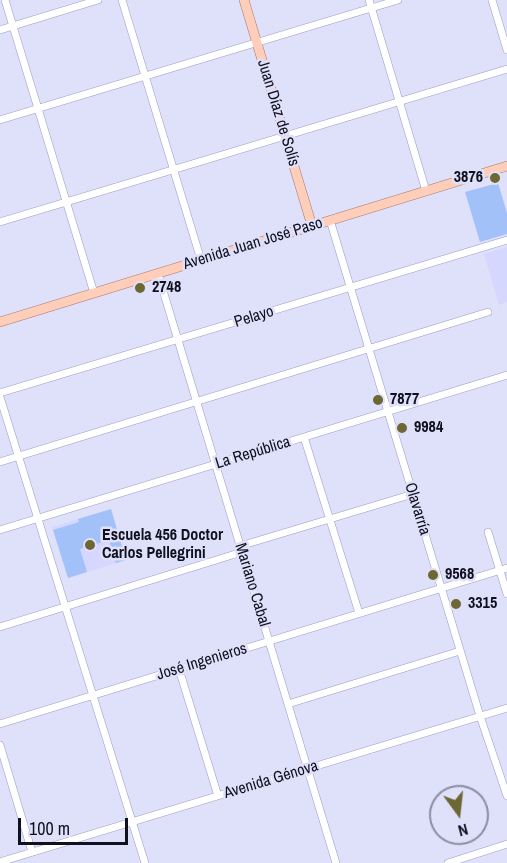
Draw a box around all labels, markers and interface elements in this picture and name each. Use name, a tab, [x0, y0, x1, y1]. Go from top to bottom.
street label: Juan Díaz de Solís	[253, 58, 303, 168]
place label: 3876	[454, 168, 483, 188]
marker: 3876	[488, 171, 502, 185]
street label: Avenida Juan José Paso	[181, 214, 325, 274]
place label: 2748	[152, 278, 181, 298]
marker: 2748	[133, 281, 147, 295]
street label: Pelayo	[232, 302, 276, 332]
place label: 7877	[390, 390, 419, 410]
marker: 7877	[371, 393, 385, 407]
place label: 9984	[414, 418, 443, 438]
marker: 9984	[395, 421, 409, 435]
street label: La República	[213, 433, 293, 473]
street label: Olavarría	[400, 480, 434, 538]
place label: Escuela 456 Doctor Carlos Pellegrini	[102, 526, 223, 564]
marker: Escuela 456 Doctor Carlos Pellegrini	[83, 538, 97, 552]
street label: Mariano Cabal	[230, 541, 274, 629]
place label: 9568	[445, 565, 474, 585]
marker: 9568	[426, 568, 440, 582]
place label: 3315	[468, 594, 497, 614]
marker: 3315	[449, 597, 463, 611]
street label: José Ingenieros	[155, 639, 249, 685]
street label: Avenida Génova	[222, 757, 320, 803]
north arrow	[429, 785, 489, 845]
scale bar	[21, 806, 130, 844]
text: 100 m	[29, 816, 70, 841]
text: N	[456, 819, 471, 842]

